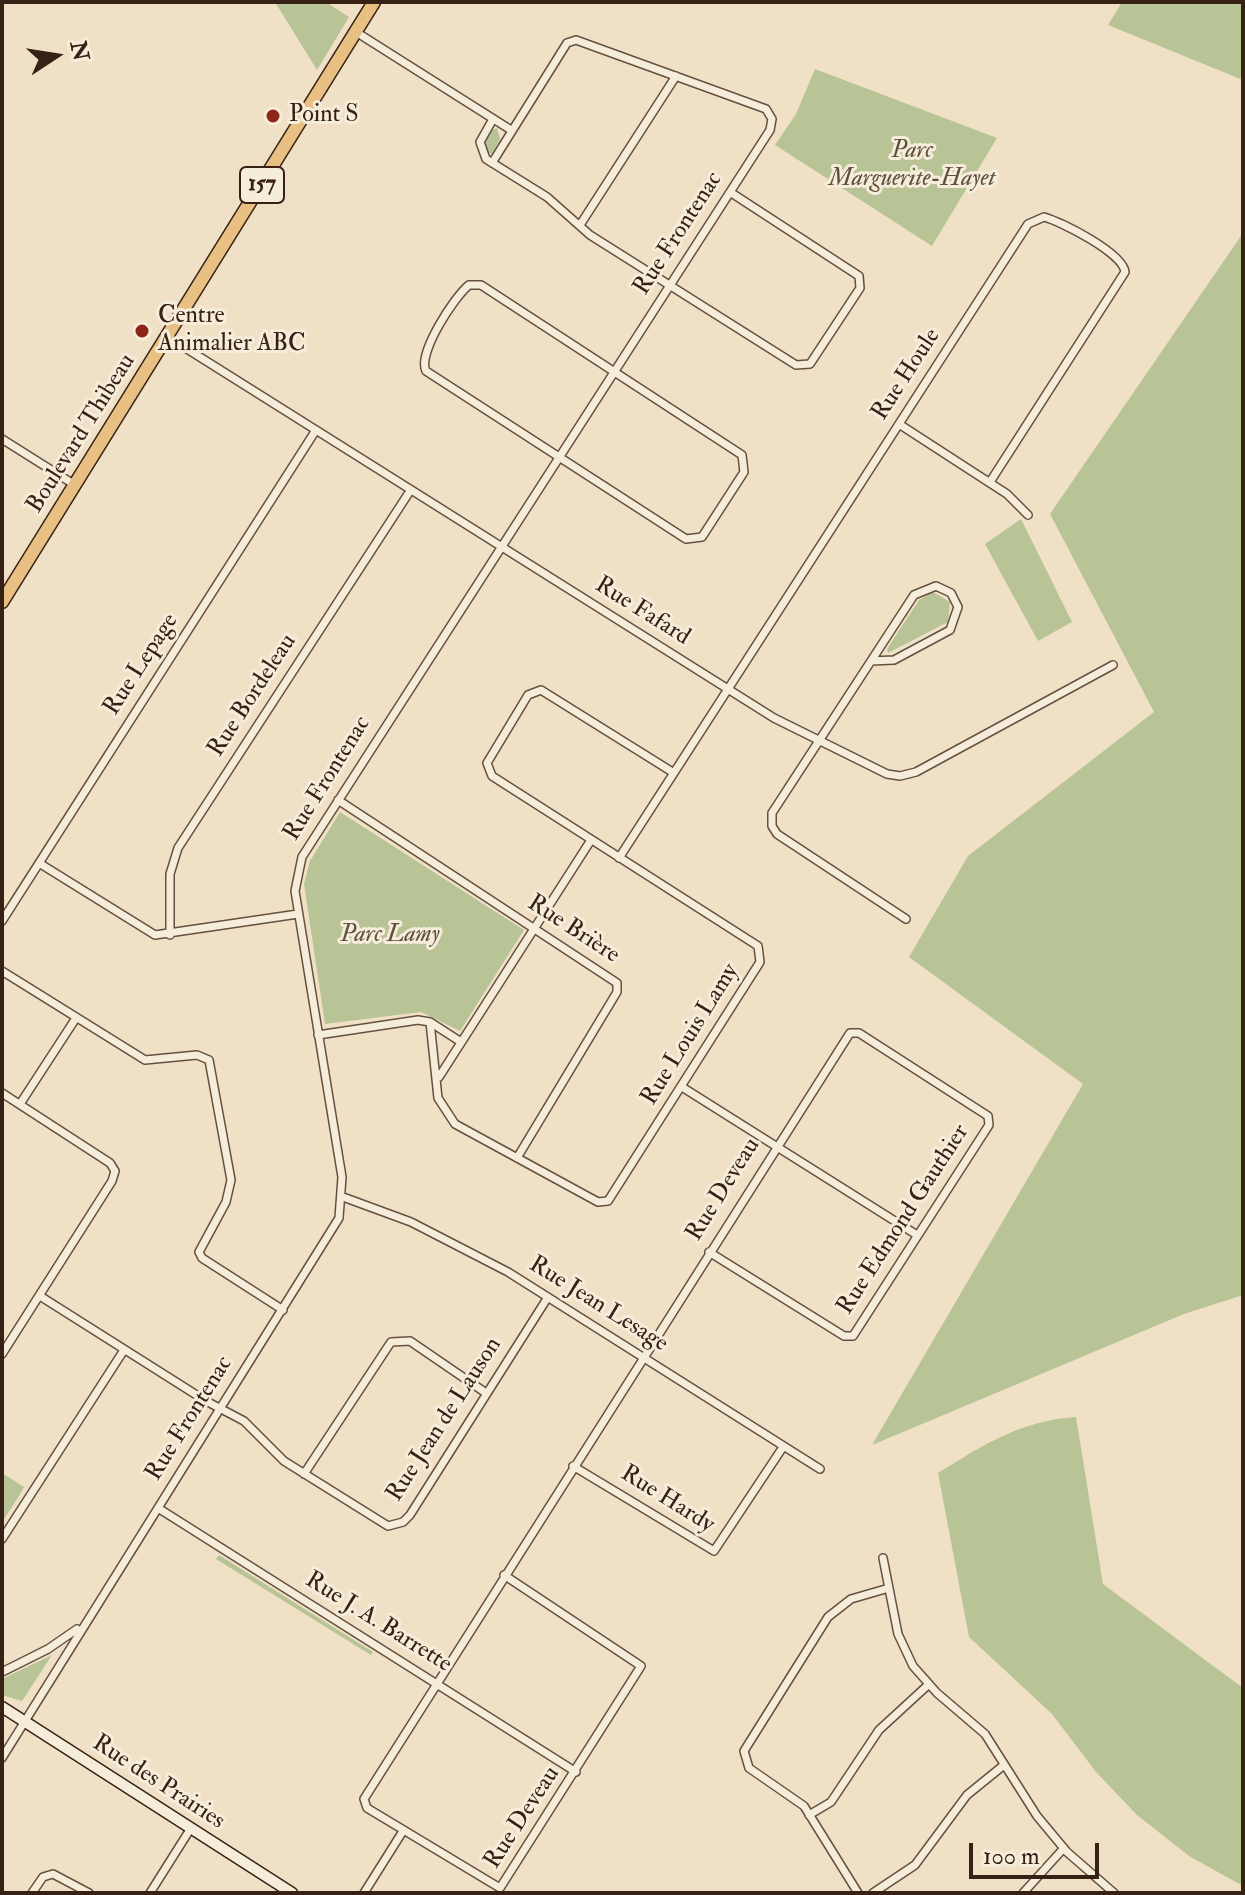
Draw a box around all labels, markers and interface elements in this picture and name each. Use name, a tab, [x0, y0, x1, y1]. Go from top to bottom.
north arrow	[16, 16, 96, 96]
text: N	[64, 38, 95, 64]
place label: Point S	[289, 102, 359, 130]
marker: Point S	[264, 107, 282, 125]
park label: Parc Marguerite-Hayet	[829, 138, 995, 194]
road number: 157	[240, 167, 284, 203]
street label: Rue Frontenac	[628, 167, 730, 301]
place label: Centre Animalier ABC	[158, 303, 306, 359]
marker: Centre Animalier ABC	[133, 322, 151, 340]
street label: Rue Houle	[867, 324, 947, 426]
street label: Boulevard Thibeau	[21, 349, 143, 519]
street label: Rue Fafard	[589, 571, 695, 653]
street label: Rue Lepage	[98, 609, 186, 721]
street label: Rue Bordeleau	[203, 629, 303, 763]
street label: Rue Frontenac	[278, 711, 378, 847]
street label: Rue Brière	[521, 890, 625, 970]
park label: Parc Lamy	[340, 922, 440, 950]
street label: Rue Louis Lamy	[636, 959, 746, 1111]
street label: Rue Edmond Gauthier	[832, 1120, 976, 1320]
street label: Rue Deveau	[681, 1133, 767, 1247]
street label: Rue Jean Lesage	[523, 1251, 673, 1359]
street label: Rue Jean de Lauson	[381, 1333, 509, 1507]
street label: Rue Frontenac	[140, 1351, 240, 1487]
street label: Rue Hardy	[615, 1460, 719, 1540]
street label: Rue J. A. Barrette	[299, 1566, 457, 1680]
street label: Rue des Prairies	[86, 1730, 230, 1836]
street label: Rue Deveau	[479, 1761, 567, 1875]
scale bar	[973, 1827, 1103, 1877]
text: 100 m	[983, 1841, 1040, 1872]

